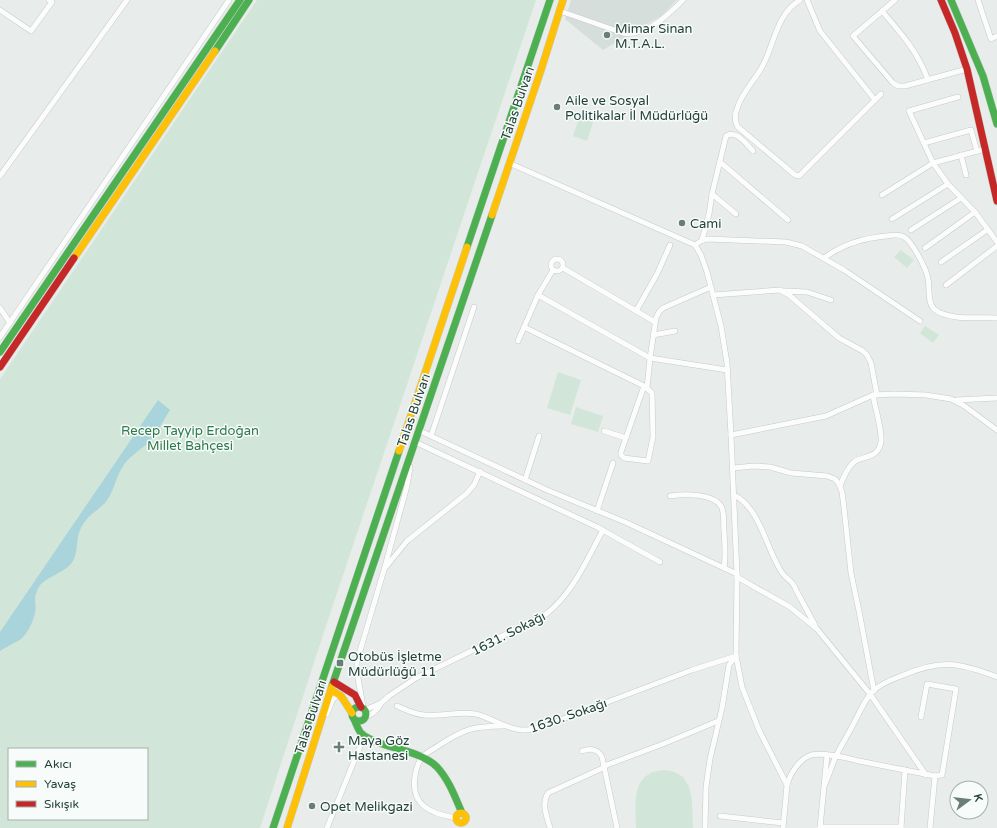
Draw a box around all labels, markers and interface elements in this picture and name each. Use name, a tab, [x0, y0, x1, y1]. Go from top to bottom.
place label: Mimar Sinan M.T.A.L.	[615, 21, 693, 52]
marker: Mimar Sinan M.T.A.L.	[602, 30, 612, 40]
street label: Talas Bulvarı	[498, 64, 538, 142]
place label: Aile ve Sosyal Politikalar İl Müdürlüğü	[565, 93, 708, 124]
marker: Aile ve Sosyal Politikalar İl Müdürlüğü	[552, 102, 562, 112]
place label: Cami	[690, 216, 722, 232]
marker: Cami	[677, 218, 687, 228]
street label: Talas Bulvarı	[394, 371, 434, 449]
park label: Recep Tayyip Erdoğan Millet Bahçesi	[121, 423, 259, 454]
street label: 1631. Sokağı	[469, 608, 548, 659]
place label: Otobüs İşletme Müdürlüğü 11	[348, 649, 442, 680]
marker: Otobüs İşletme Müdürlüğü 11	[335, 658, 345, 668]
street label: Talas Bulvarı	[291, 678, 330, 756]
street label: 1630. Sokağı	[527, 695, 609, 737]
place label: Maya Göz Hastanesi	[348, 733, 410, 764]
marker: Maya Göz Hastanesi	[333, 741, 345, 753]
legend	[8, 748, 148, 820]
text: Akıcı	[44, 757, 72, 771]
text: Yavaş	[44, 777, 76, 791]
north arrow	[949, 780, 989, 820]
text: K	[971, 792, 986, 803]
text: Sıkışık	[44, 797, 80, 811]
place label: Opet Melikgazi	[320, 799, 413, 815]
marker: Opet Melikgazi	[307, 801, 317, 811]

